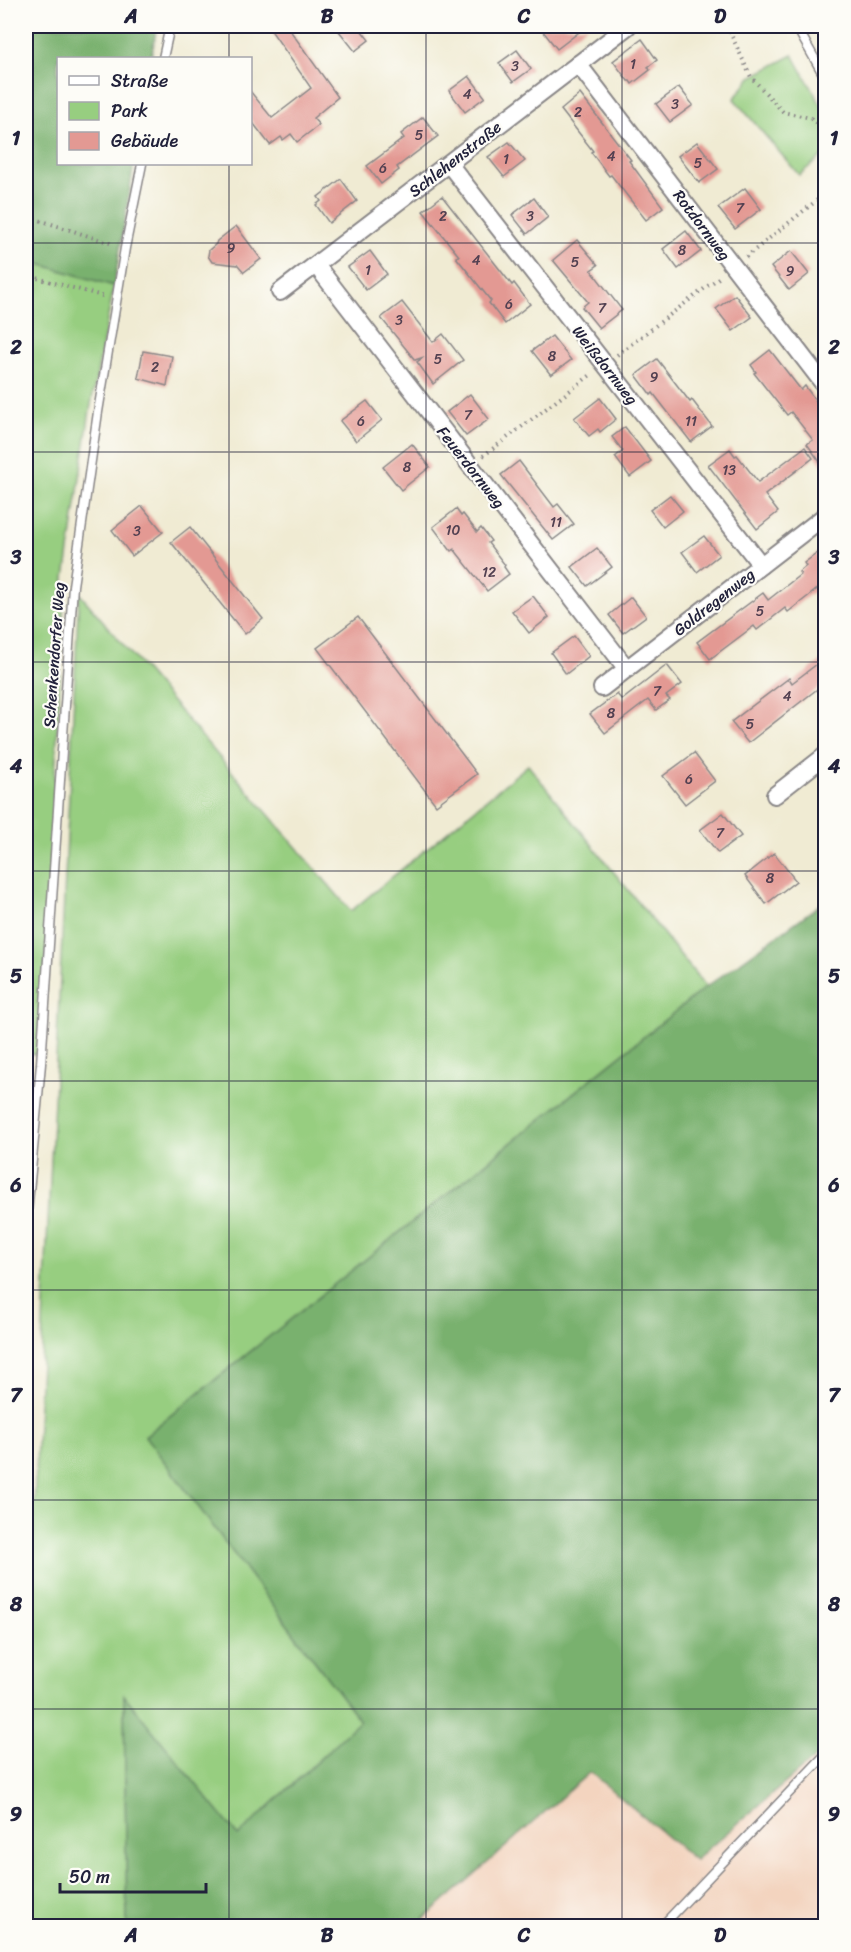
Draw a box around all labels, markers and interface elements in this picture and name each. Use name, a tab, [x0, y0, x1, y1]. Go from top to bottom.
text: A	[123, 0, 138, 34]
text: B	[321, 0, 334, 34]
text: C	[517, 0, 531, 34]
text: D	[714, 0, 727, 34]
house number: 1	[630, 52, 636, 77]
house number: 3	[511, 54, 519, 79]
legend	[57, 57, 252, 165]
text: Straße	[111, 65, 168, 97]
house number: 4	[463, 82, 472, 107]
house number: 3	[671, 92, 679, 117]
text: Park	[111, 95, 148, 127]
house number: 2	[574, 100, 582, 125]
street label: Schlehenstraße	[402, 113, 508, 205]
text: 1	[12, 121, 21, 156]
text: 1	[830, 121, 839, 156]
house number: 5	[415, 123, 424, 148]
text: Gebäude	[111, 125, 179, 157]
house number: 4	[607, 144, 616, 169]
house number: 1	[503, 147, 509, 172]
house number: 5	[694, 151, 703, 176]
house number: 6	[379, 156, 387, 181]
street label: Rotdornweg	[665, 183, 739, 267]
house number: 7	[736, 196, 745, 221]
house number: 2	[439, 204, 447, 229]
house number: 3	[526, 204, 534, 229]
house number: 9	[227, 236, 236, 261]
house number: 8	[678, 238, 687, 263]
house number: 4	[472, 248, 481, 273]
house number: 5	[571, 250, 580, 275]
house number: 1	[365, 258, 371, 283]
house number: 9	[786, 259, 795, 284]
house number: 6	[505, 292, 513, 317]
house number: 7	[598, 296, 607, 321]
house number: 3	[395, 308, 403, 333]
street label: Weißdornweg	[564, 319, 646, 411]
text: 2	[9, 330, 22, 365]
text: 2	[827, 330, 840, 365]
house number: 8	[548, 344, 557, 369]
house number: 5	[434, 347, 443, 372]
house number: 2	[151, 355, 159, 380]
house number: 9	[650, 365, 659, 390]
house number: 7	[464, 403, 473, 428]
house number: 6	[357, 409, 365, 434]
house number: 11	[685, 409, 697, 434]
street label: Feuerdornweg	[429, 419, 513, 515]
house number: 8	[403, 455, 412, 480]
house number: 13	[722, 458, 736, 483]
house number: 11	[550, 510, 562, 535]
house number: 10	[446, 518, 461, 543]
house number: 3	[133, 519, 141, 544]
text: 3	[10, 540, 22, 575]
text: 3	[828, 540, 840, 575]
house number: 12	[482, 560, 496, 585]
street label: Goldregenweg	[667, 561, 761, 643]
street label: Schenkendorfer Weg	[34, 581, 74, 729]
house number: 5	[756, 599, 765, 624]
house number: 7	[653, 679, 662, 704]
house number: 4	[783, 684, 792, 709]
house number: 8	[607, 701, 616, 726]
house number: 5	[746, 712, 755, 737]
text: 4	[9, 749, 23, 784]
text: 4	[827, 749, 841, 784]
house number: 6	[685, 767, 693, 792]
house number: 7	[716, 821, 725, 846]
house number: 8	[766, 866, 775, 891]
text: 5	[10, 959, 22, 994]
text: 5	[828, 959, 840, 994]
text: 6	[9, 1168, 22, 1203]
text: 6	[827, 1168, 840, 1203]
text: 7	[10, 1378, 23, 1413]
text: 7	[828, 1378, 841, 1413]
text: 8	[9, 1587, 23, 1622]
text: 8	[827, 1587, 841, 1622]
text: 9	[10, 1797, 22, 1832]
text: 9	[828, 1797, 840, 1832]
scale bar	[60, 1856, 206, 1894]
text: 50 m	[69, 1861, 110, 1893]
text: A	[123, 1918, 138, 1952]
text: B	[321, 1918, 334, 1952]
text: C	[517, 1918, 531, 1952]
text: D	[714, 1918, 727, 1952]

